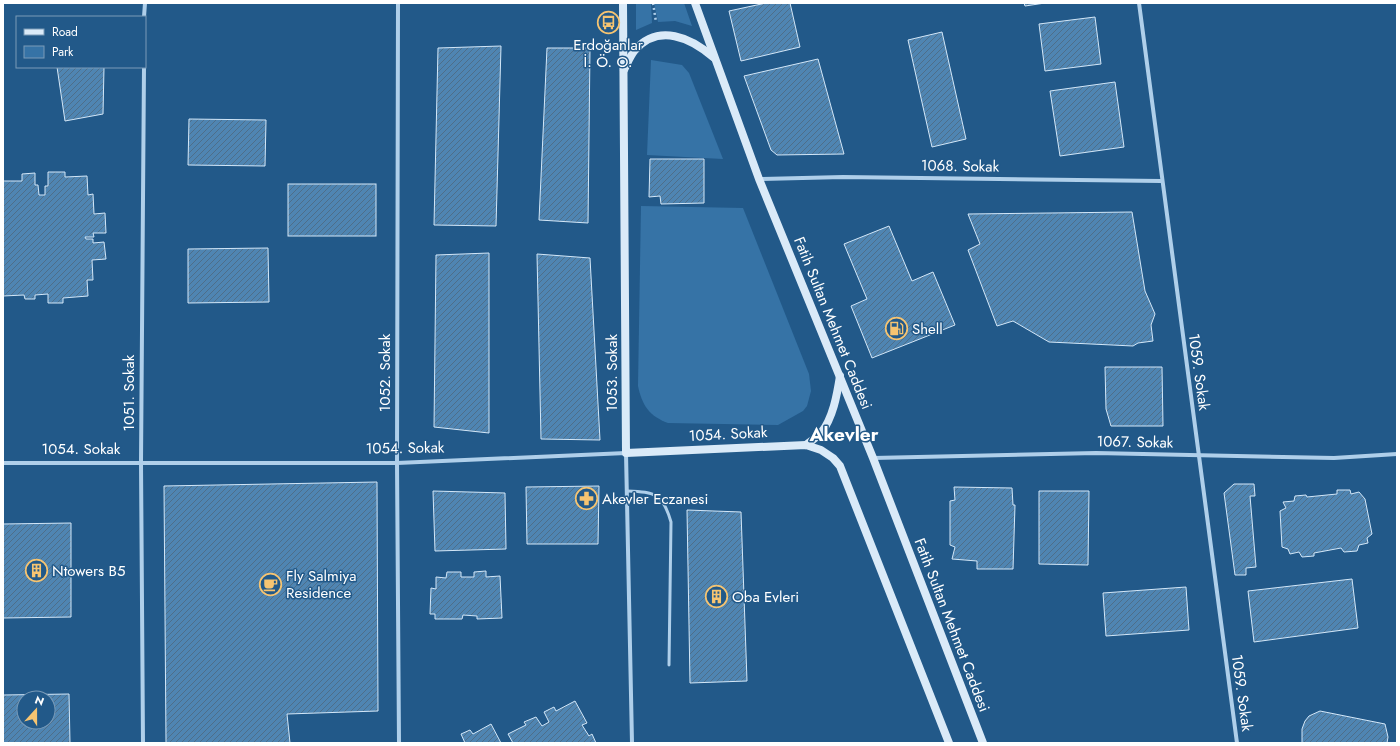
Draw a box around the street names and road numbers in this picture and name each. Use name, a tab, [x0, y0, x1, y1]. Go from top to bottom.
street label: 1068. Sokak	[921, 154, 1000, 178]
street label: Fatih Sultan Mehmet Caddesi	[788, 233, 878, 413]
street label: 1059. Sokak	[1183, 332, 1215, 412]
street label: 1052. Sokak	[374, 333, 396, 412]
street label: 1053. Sokak	[601, 334, 623, 412]
street label: 1051. Sokak	[118, 354, 140, 431]
street label: 1054. Sokak	[688, 421, 768, 447]
street label: 1067. Sokak	[1097, 430, 1174, 454]
street label: 1054. Sokak	[365, 436, 445, 460]
street label: 1054. Sokak	[42, 438, 121, 460]
street label: Fatih Sultan Mehmet Caddesi	[909, 535, 995, 715]
street label: 1059. Sokak	[1226, 653, 1258, 733]

